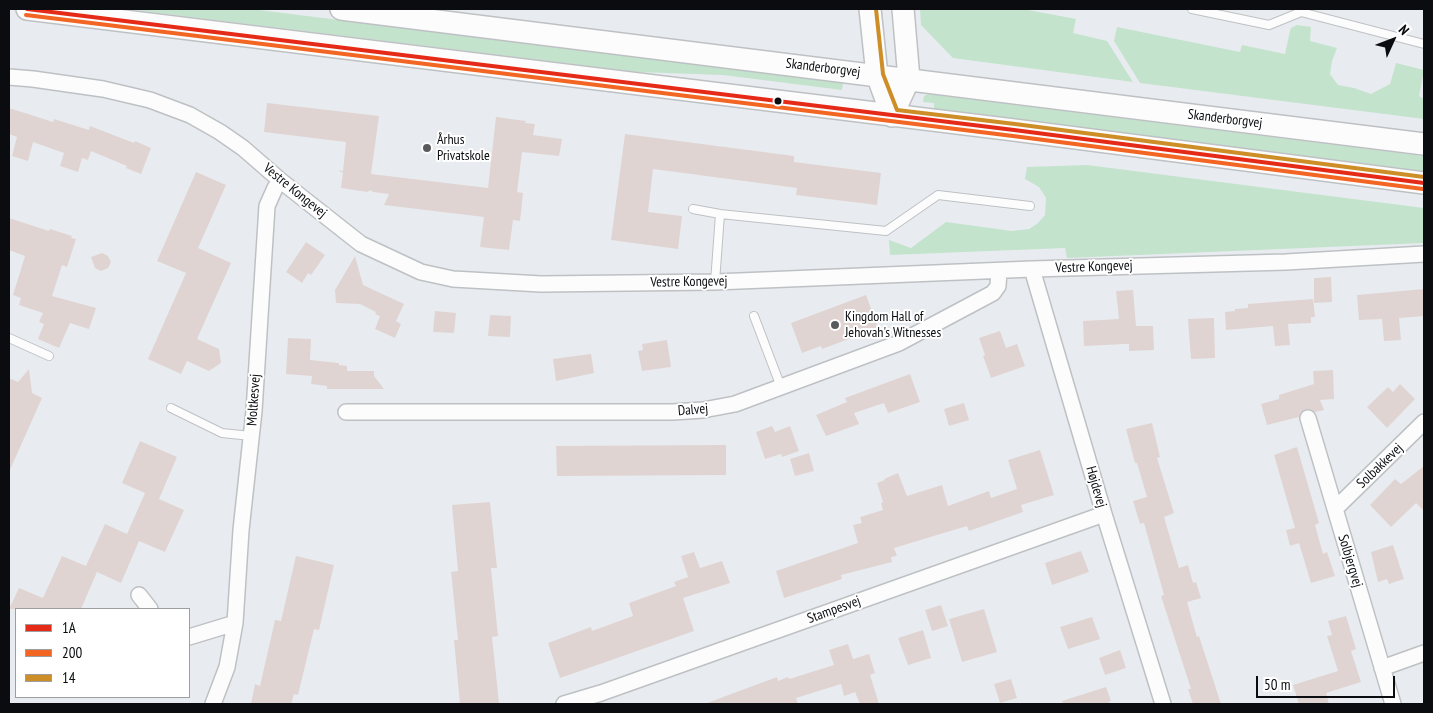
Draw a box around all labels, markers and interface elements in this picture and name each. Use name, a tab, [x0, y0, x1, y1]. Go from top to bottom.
north arrow	[1368, 15, 1418, 65]
text: N	[1395, 21, 1413, 39]
street label: Skanderborgvej	[785, 55, 861, 81]
unlabelled marker	[773, 96, 783, 106]
street label: Skanderborgvej	[1187, 106, 1263, 132]
place label: Århus Privatskole	[437, 132, 490, 164]
marker: Århus Privatskole	[421, 142, 433, 154]
street label: Vestre Kongevej	[260, 160, 330, 222]
street label: Vestre Kongevej	[1055, 257, 1133, 277]
street label: Vestre Kongevej	[650, 273, 728, 291]
place label: Kingdom Hall of Jehovah's Witnesses	[845, 309, 941, 342]
marker: Kingdom Hall of Jehovah's Witnesses	[829, 319, 841, 331]
street label: Moltkesvej	[244, 373, 264, 427]
street label: Dalvej	[677, 400, 709, 420]
street label: Solbakkevej	[1353, 440, 1407, 492]
street label: Højdevej	[1082, 464, 1110, 510]
street label: Solbjergvej	[1334, 533, 1366, 589]
street label: Stampesvej	[805, 593, 863, 627]
legend	[15, 608, 190, 698]
text: 1A	[62, 618, 76, 637]
text: 200	[62, 643, 82, 662]
scale bar	[1258, 666, 1397, 698]
text: 14	[62, 668, 76, 687]
text: 50 m	[1264, 675, 1290, 694]

